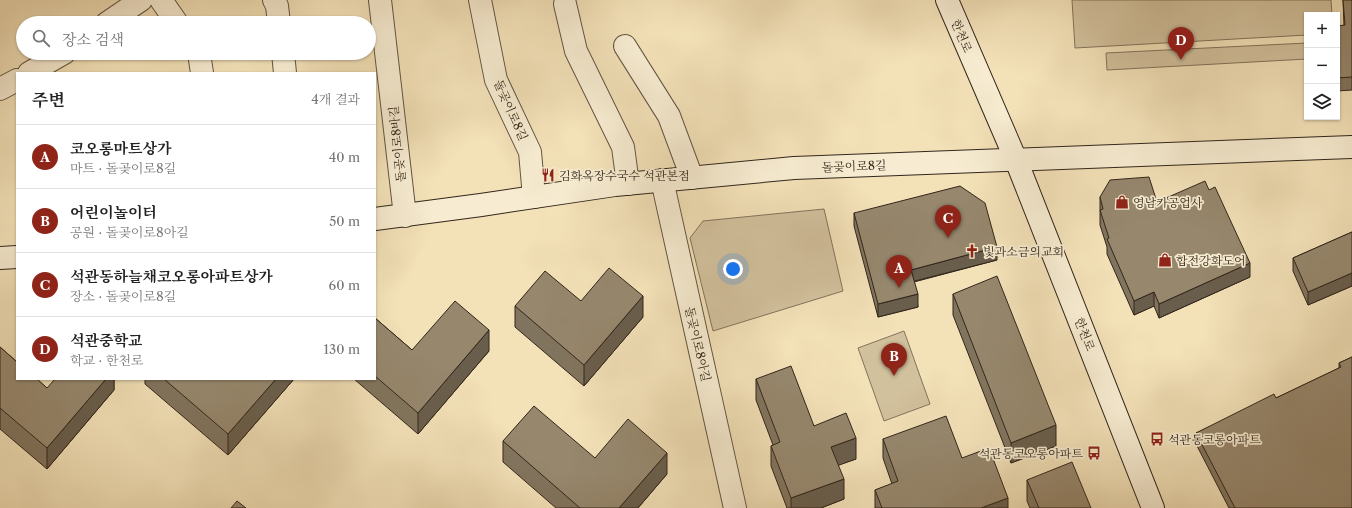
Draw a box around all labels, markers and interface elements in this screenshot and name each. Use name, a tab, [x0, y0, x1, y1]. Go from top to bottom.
map controls	[1304, 12, 1340, 120]
button: +	[1304, 12, 1340, 48]
search box	[16, 16, 376, 60]
street label: 한천로	[948, 17, 976, 55]
icon: search	[30, 27, 52, 49]
pin: D	[1168, 27, 1194, 60]
text: 장소 검색	[62, 30, 124, 49]
button: −	[1304, 48, 1340, 84]
street label: 돌곶이로8길	[491, 77, 531, 143]
button: layers	[1304, 84, 1340, 120]
text: 주변	[32, 90, 65, 110]
text: 4개 결과	[311, 91, 360, 107]
street label: 돌곶이로8바길	[386, 105, 408, 183]
text: 코오롱마트상가	[70, 139, 171, 158]
text: A	[40, 149, 50, 165]
text: 40 m	[329, 149, 360, 165]
street label: 돌곶이로8길	[821, 157, 887, 175]
text: 마트 · 돌곶이로8길	[70, 160, 176, 176]
restaurant icon: 김화옥장수국수 석관본점	[540, 167, 556, 183]
place label: 김화옥장수국수 석관본점	[559, 168, 690, 183]
shop icon: 영남카공업사	[1114, 194, 1130, 210]
place label: 영남카공업사	[1133, 195, 1203, 210]
text: 어린이놀이터	[70, 203, 157, 222]
pin: C	[935, 205, 961, 238]
text: B	[40, 213, 50, 229]
text: 50 m	[329, 213, 360, 229]
text: 공원 · 돌곶이로8아길	[70, 224, 189, 240]
church icon: 빛과소금의교회	[964, 243, 980, 259]
place label: 빛과소금의교회	[983, 244, 1064, 259]
shop icon: 합전강화도어	[1157, 252, 1173, 268]
place label: 합전강화도어	[1176, 253, 1246, 268]
pin: A	[886, 255, 912, 288]
your location	[723, 259, 743, 279]
text: 석관동하늘채코오롱아파트상가	[70, 267, 273, 286]
text: C	[40, 277, 50, 293]
text: 60 m	[329, 277, 360, 293]
text: 장소 · 돌곶이로8길	[70, 288, 176, 304]
street label: 돌곶이로8아길	[682, 305, 714, 383]
street label: 한천로	[1072, 315, 1098, 353]
text: 석관중학교	[70, 331, 142, 350]
text: D	[39, 341, 51, 357]
text: 130 m	[324, 341, 360, 357]
pin: B	[881, 343, 907, 376]
text: 학교 · 한천로	[70, 352, 143, 368]
bus stop icon: 석관동코롱아파트	[1149, 431, 1165, 447]
place label: 석관동코롱아파트	[1168, 432, 1261, 447]
bus stop icon: 석관동코오롱아파트	[1086, 445, 1102, 461]
place label: 석관동코오롱아파트	[979, 446, 1083, 461]

